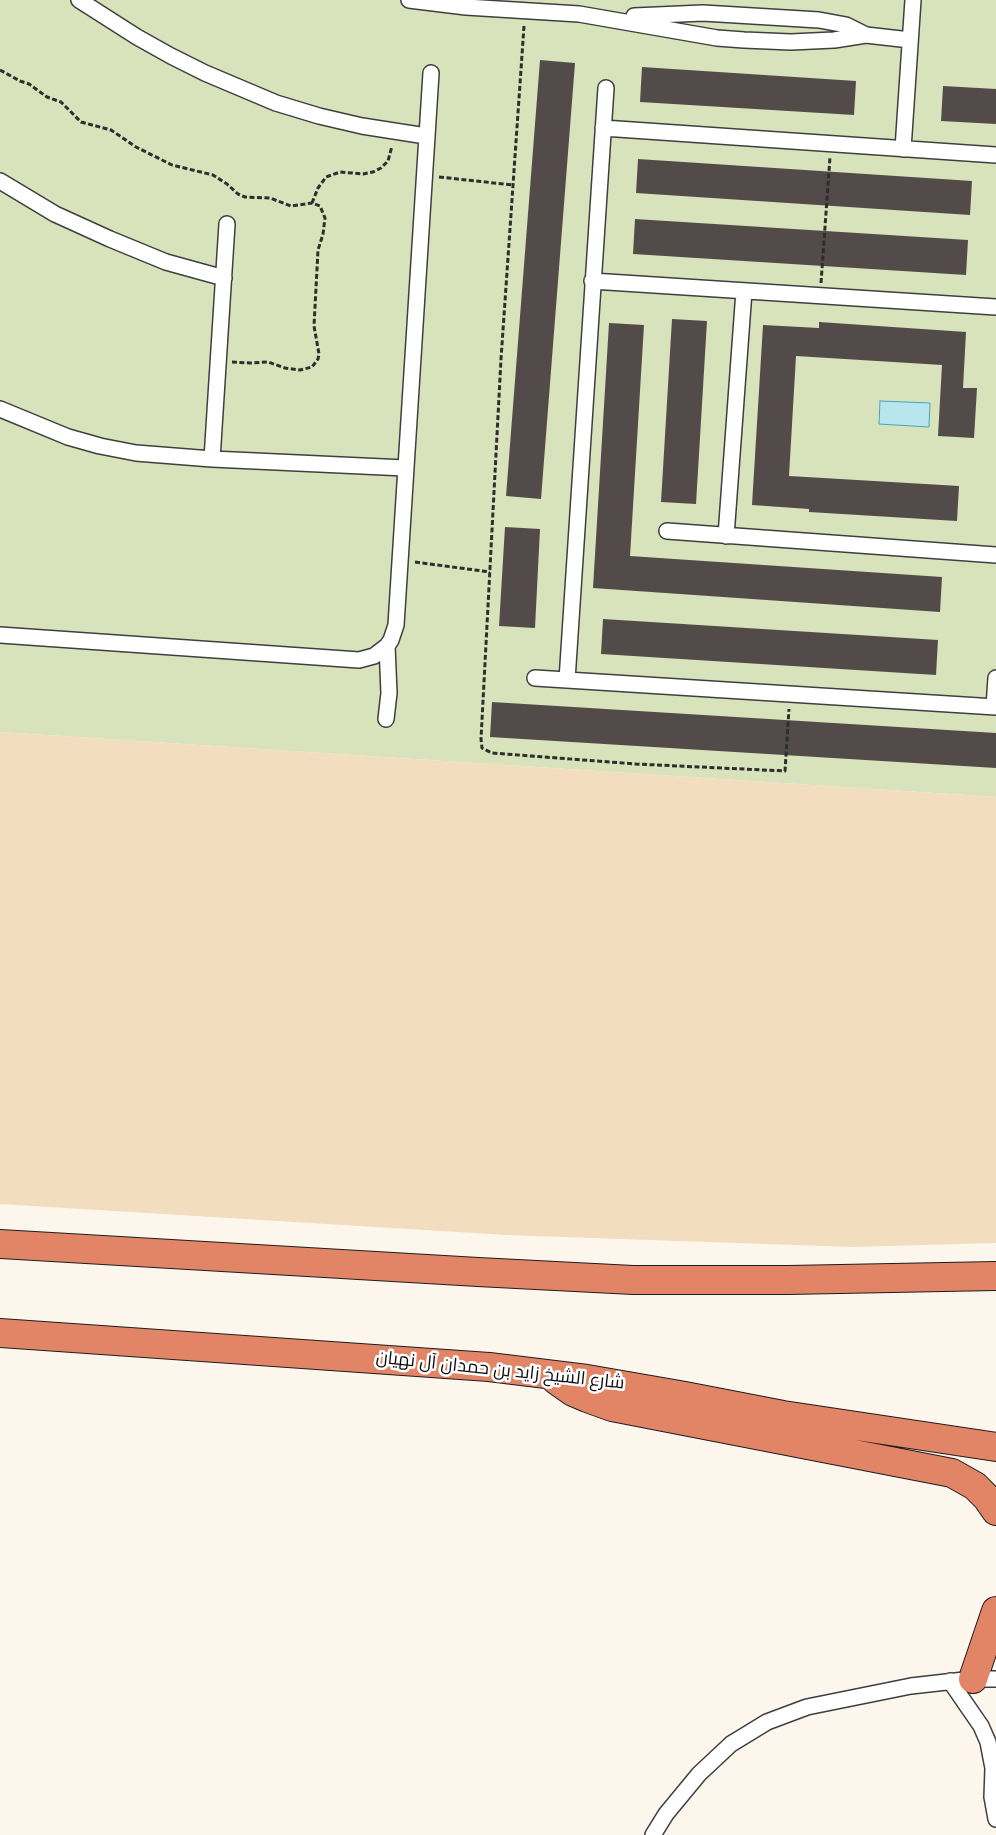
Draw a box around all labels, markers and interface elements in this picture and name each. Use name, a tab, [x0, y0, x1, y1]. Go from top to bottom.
street label: شارع الشيخ زايد بن حمدان آل نهيان	[375, 1348, 625, 1396]

